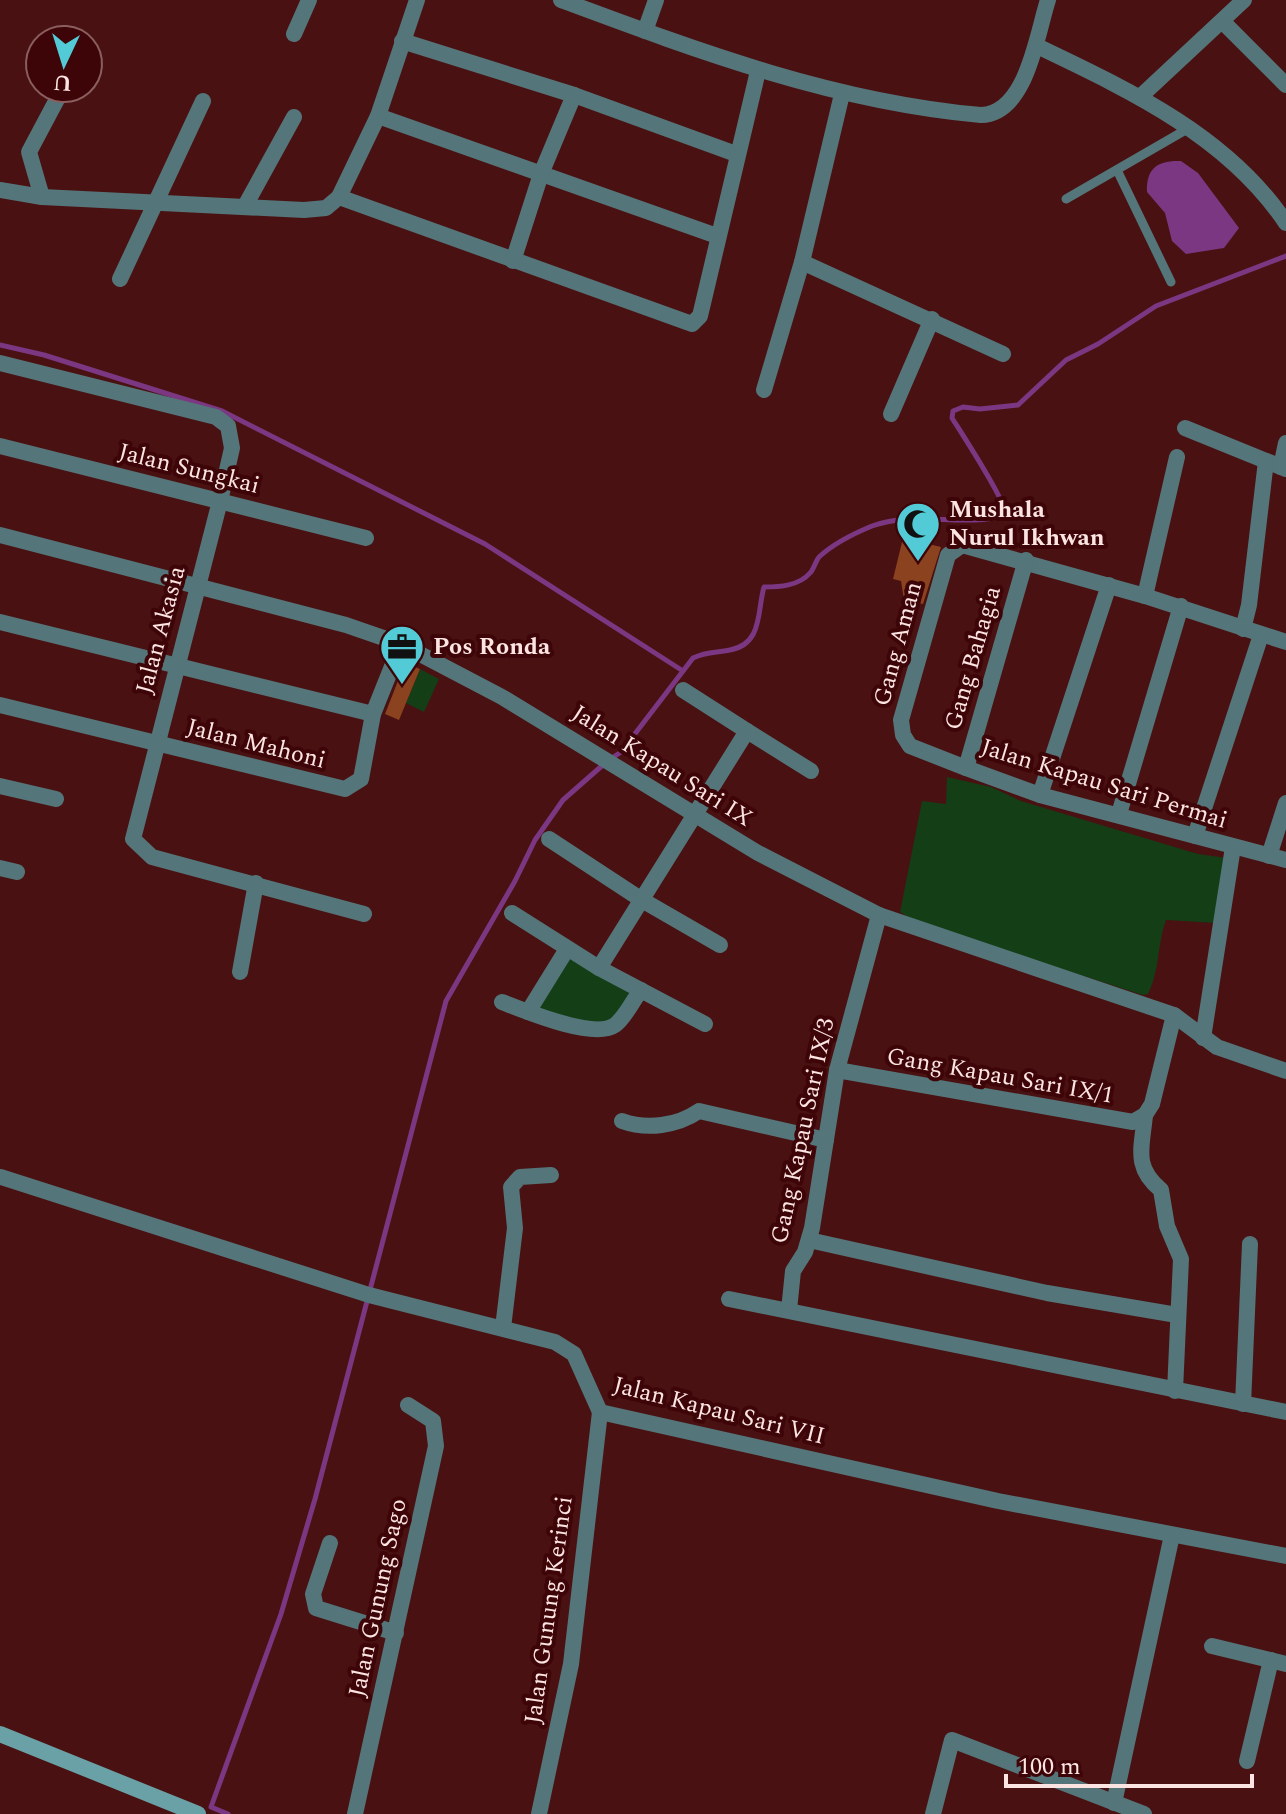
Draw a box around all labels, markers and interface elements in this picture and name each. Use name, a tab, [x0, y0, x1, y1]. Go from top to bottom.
north arrow	[24, 24, 104, 104]
text: U	[52, 65, 73, 100]
street label: Jalan Sungkai	[115, 434, 263, 504]
place label: Mushala Nurul Ikhwan	[949, 492, 1105, 556]
mosque icon: Mushala Nurul Ikhwan	[894, 500, 942, 563]
street label: Jalan Akasia	[127, 562, 195, 698]
street label: Gang Aman	[864, 578, 932, 710]
street label: Gang Bahagia	[935, 581, 1011, 734]
office icon: Pos Ronda	[378, 623, 426, 686]
place label: Pos Ronda	[433, 629, 551, 665]
street label: Jalan Kapau Sari IX	[564, 696, 760, 836]
street label: Jalan Mahoni	[183, 709, 329, 779]
street label: Jalan Kapau Sari Permai	[976, 729, 1232, 839]
street label: Gang Kapau Sari IX/3	[762, 1015, 844, 1247]
street label: Gang Kapau Sari IX/1	[884, 1038, 1116, 1114]
street label: Jalan Kapau Sari VII	[609, 1367, 829, 1455]
street label: Jalan Gunung Kerinci	[515, 1494, 583, 1726]
street label: Jalan Gunung Sago	[339, 1495, 417, 1701]
scale bar	[1006, 1738, 1252, 1788]
text: 100 m	[1018, 1749, 1081, 1785]

